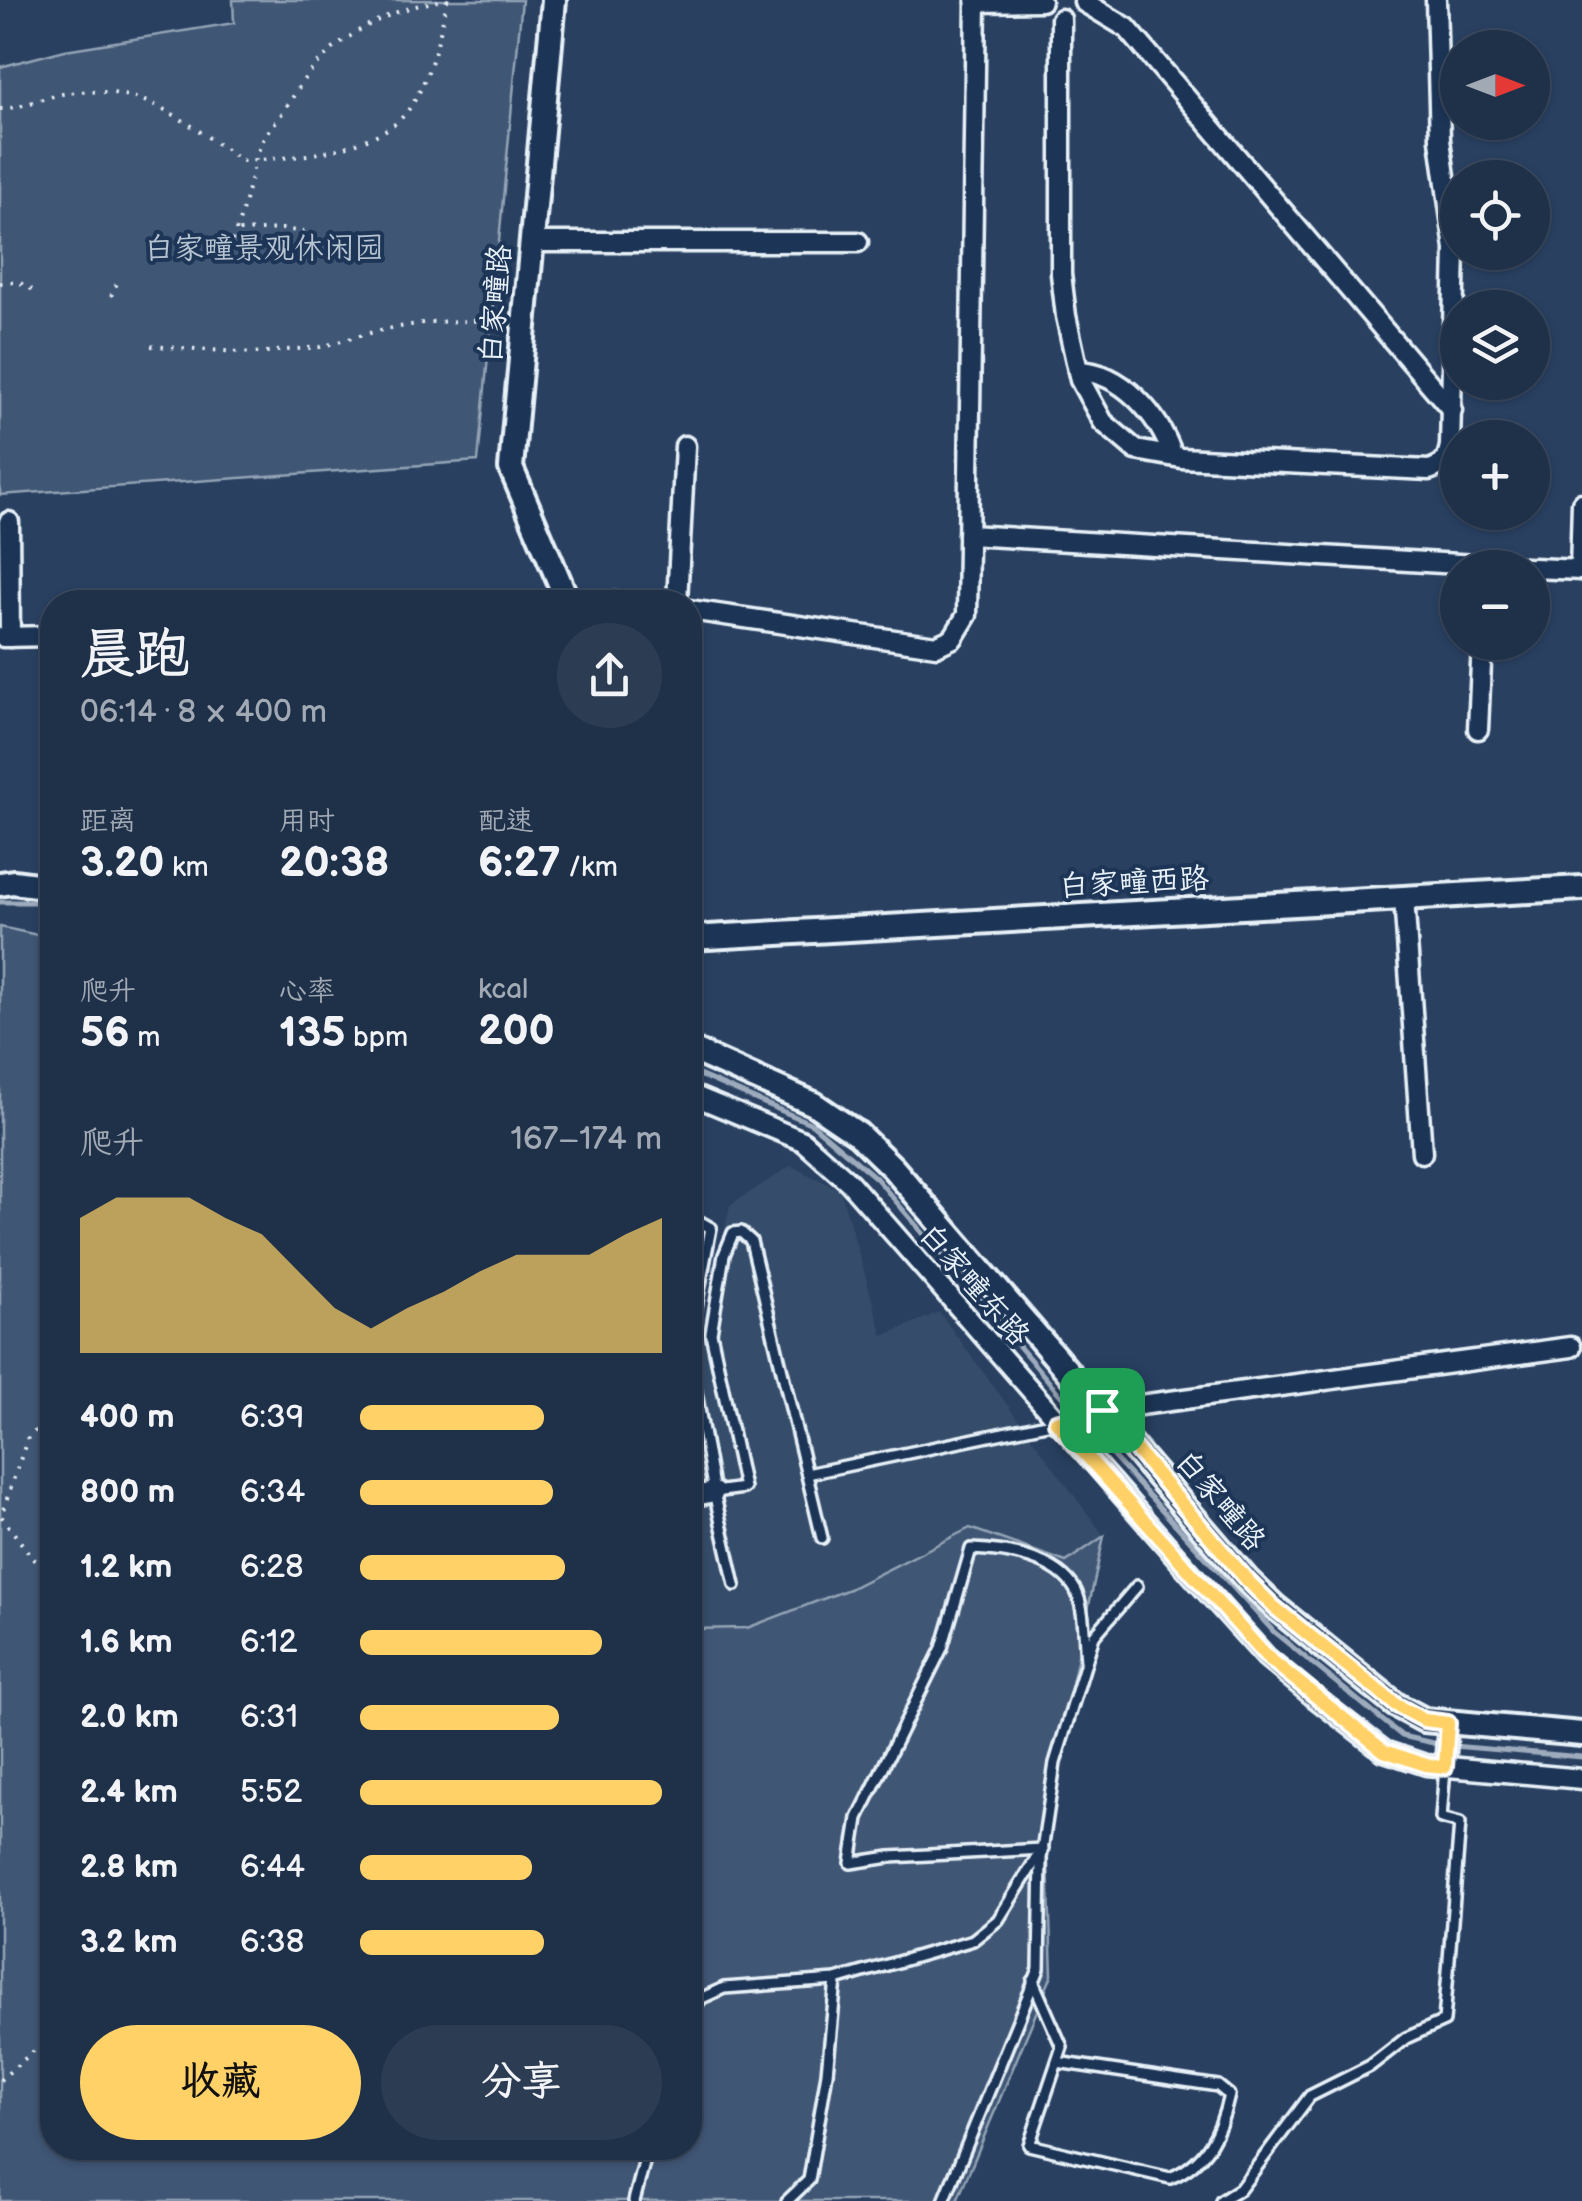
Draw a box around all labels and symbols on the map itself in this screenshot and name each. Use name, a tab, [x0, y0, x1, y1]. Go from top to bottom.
north arrow	[1440, 30, 1550, 140]
park label: 白家疃景观休闲园	[144, 231, 384, 267]
street label: 白家疃路	[473, 243, 519, 365]
street label: 白家疃西路	[1058, 861, 1210, 905]
street label: 白家疃东路	[911, 1217, 1037, 1353]
pin	[1060, 1368, 1145, 1453]
street label: 白家疃路	[1168, 1443, 1272, 1559]

